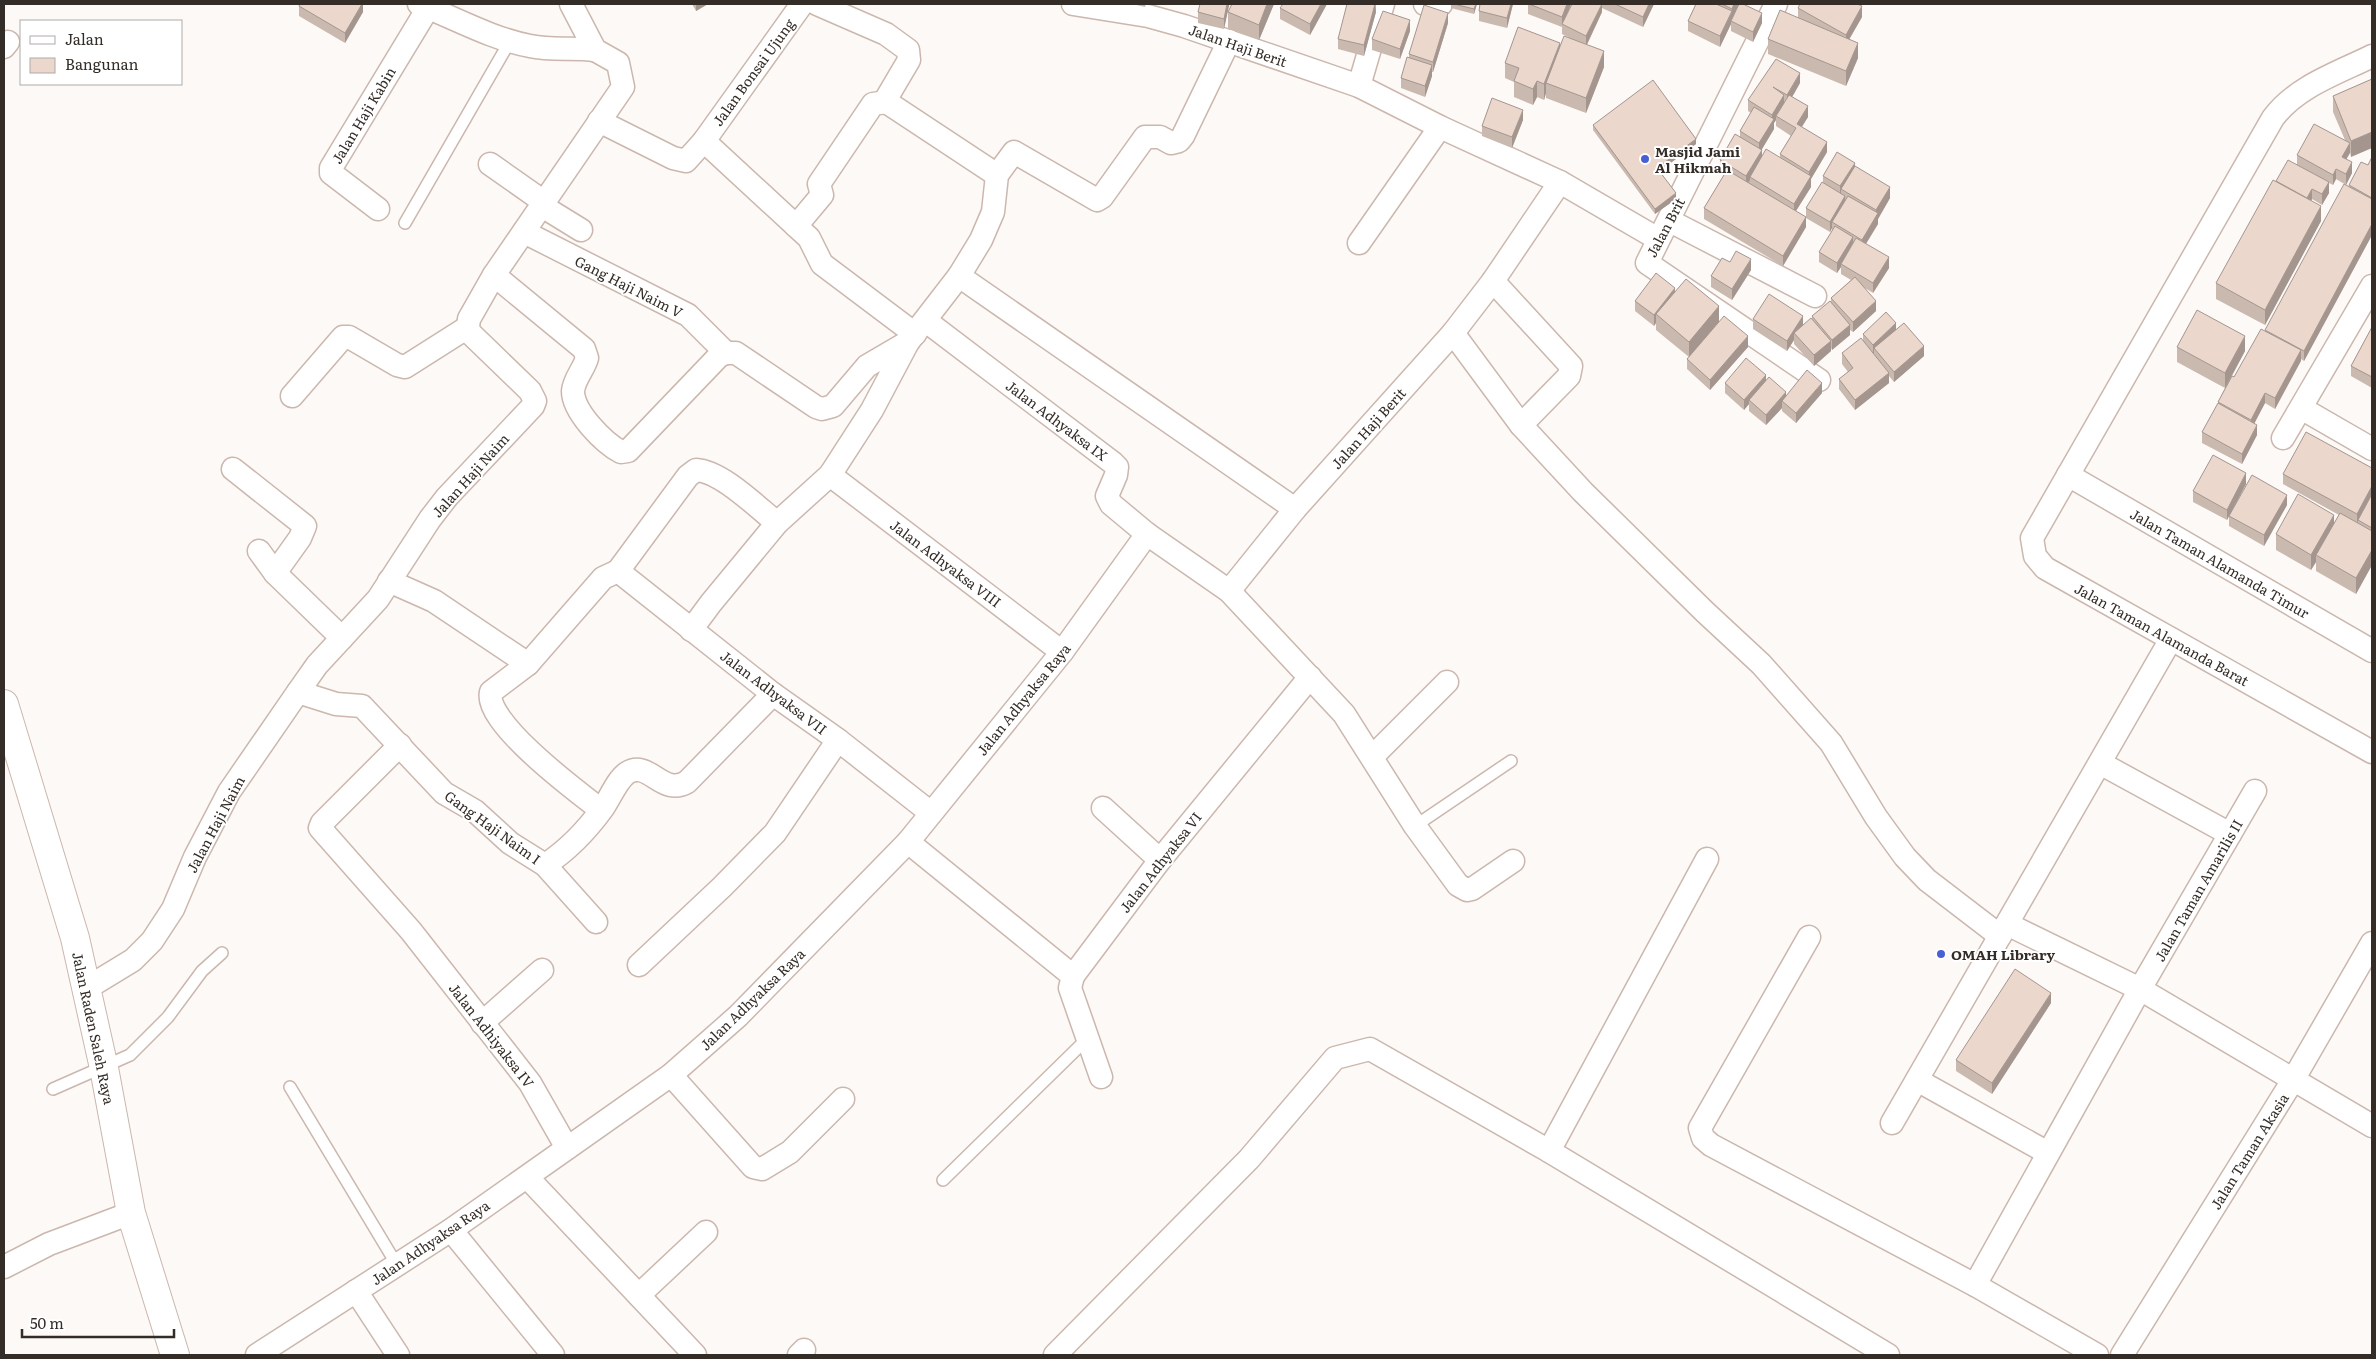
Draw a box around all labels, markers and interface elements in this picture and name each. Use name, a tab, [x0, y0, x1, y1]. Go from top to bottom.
street label: Jalan Bonsai Ujung	[707, 14, 799, 130]
street label: Jalan Haji Berit	[1186, 19, 1290, 71]
legend	[20, 20, 182, 85]
text: Jalan	[65, 27, 104, 50]
text: Bangunan	[65, 52, 139, 75]
street label: Jalan Haji Kabin	[326, 63, 400, 167]
place label: Masjid Jami Al Hikmah	[1655, 141, 1740, 177]
marker: Masjid Jami Al Hikmah	[1639, 153, 1651, 165]
street label: Jalan Brit	[1641, 193, 1689, 260]
street label: Gang Haji Naim V	[572, 250, 687, 322]
street label: Jalan Adhyaksa IX	[1002, 375, 1112, 465]
street label: Jalan Haji Berit	[1326, 383, 1410, 473]
street label: Jalan Haji Naim	[427, 428, 513, 521]
street label: Jalan Taman Alamanda Timur	[2127, 503, 2314, 623]
street label: Jalan Adhyaksa VIII	[886, 515, 1006, 611]
street label: Jalan Taman Alamanda Barat	[2071, 578, 2253, 690]
street label: Jalan Adhyaksa Raya	[972, 638, 1075, 759]
street label: Jalan Adhyaksa VII	[717, 645, 831, 739]
street label: Jalan Haji Naim	[181, 772, 249, 876]
street label: Gang Haji Naim I	[441, 785, 545, 869]
street label: Jalan Adhyaksa VI	[1114, 807, 1206, 917]
street label: Jalan Taman Amarilis II	[2149, 815, 2247, 965]
street label: Jalan Adhyaksa Raya	[695, 943, 809, 1054]
place label: OMAH Library	[1951, 944, 2056, 964]
marker: OMAH Library	[1935, 948, 1947, 960]
street label: Jalan Raden Saleh Raya	[68, 950, 120, 1107]
street label: Jalan Adhiyaksa IV	[445, 978, 540, 1092]
street label: Jalan Taman Akasia	[2205, 1089, 2293, 1213]
street label: Jalan Adhyaksa Raya	[367, 1195, 494, 1289]
scale bar	[22, 1306, 175, 1338]
text: 50 m	[30, 1311, 64, 1334]

